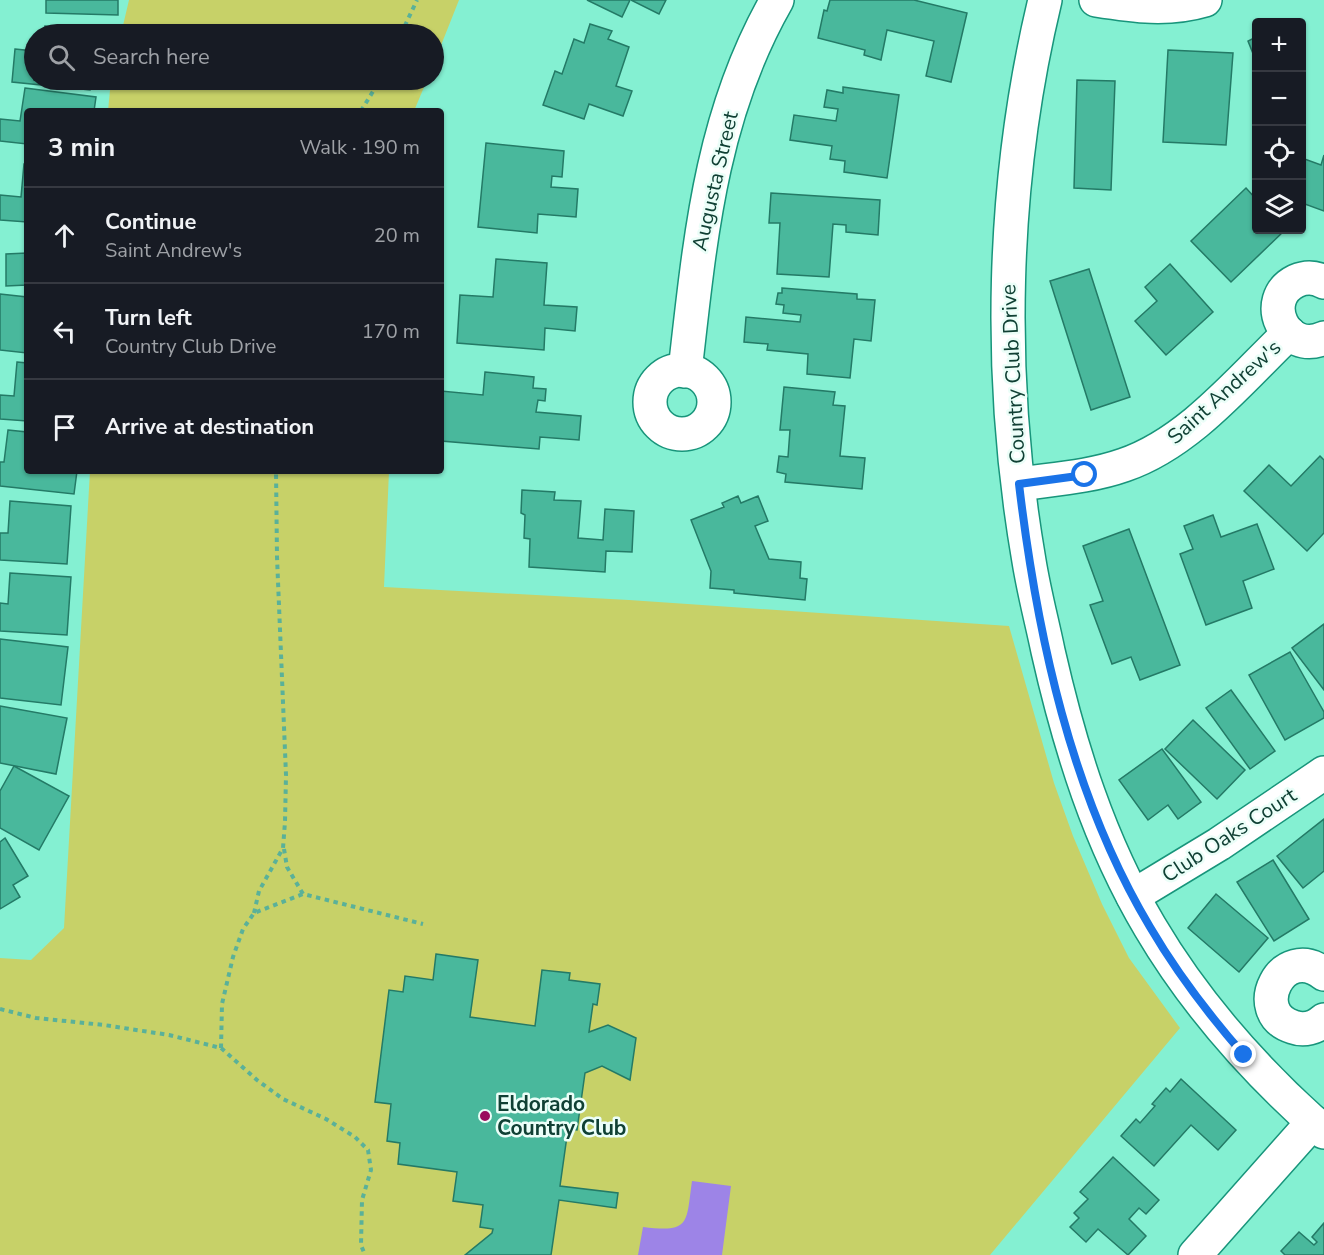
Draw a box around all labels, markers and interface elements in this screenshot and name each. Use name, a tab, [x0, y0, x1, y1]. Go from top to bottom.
map controls	[1252, 18, 1306, 234]
button: +	[1252, 18, 1306, 72]
search box	[24, 24, 444, 90]
icon: search	[45, 41, 78, 74]
text: Search here	[93, 42, 210, 72]
button: −	[1252, 72, 1306, 126]
street label: Augusta Street	[685, 108, 745, 254]
button: locate	[1252, 126, 1306, 180]
text: 3 min	[48, 130, 115, 165]
text: Walk · 190 m	[300, 134, 420, 161]
button: layers	[1252, 180, 1306, 234]
text: Continue	[105, 207, 196, 237]
icon: ahead	[48, 219, 81, 252]
text: 20 m	[374, 222, 420, 249]
text: Saint Andrew's	[105, 237, 242, 264]
street label: Country Club Drive	[994, 283, 1032, 465]
text: Turn left	[105, 303, 192, 333]
icon: left	[48, 315, 81, 348]
text: 170 m	[362, 318, 420, 345]
text: Country Club Drive	[105, 333, 276, 360]
street label: Saint Andrew's	[1161, 333, 1287, 451]
icon: arrive	[48, 411, 81, 444]
text: Arrive at destination	[105, 412, 314, 442]
route start	[1071, 461, 1097, 487]
street label: Club Oaks Court	[1156, 781, 1302, 889]
route end	[1230, 1041, 1256, 1067]
place label: Eldorado Country Club	[497, 1090, 626, 1142]
marker: Eldorado Country Club	[478, 1109, 492, 1123]

